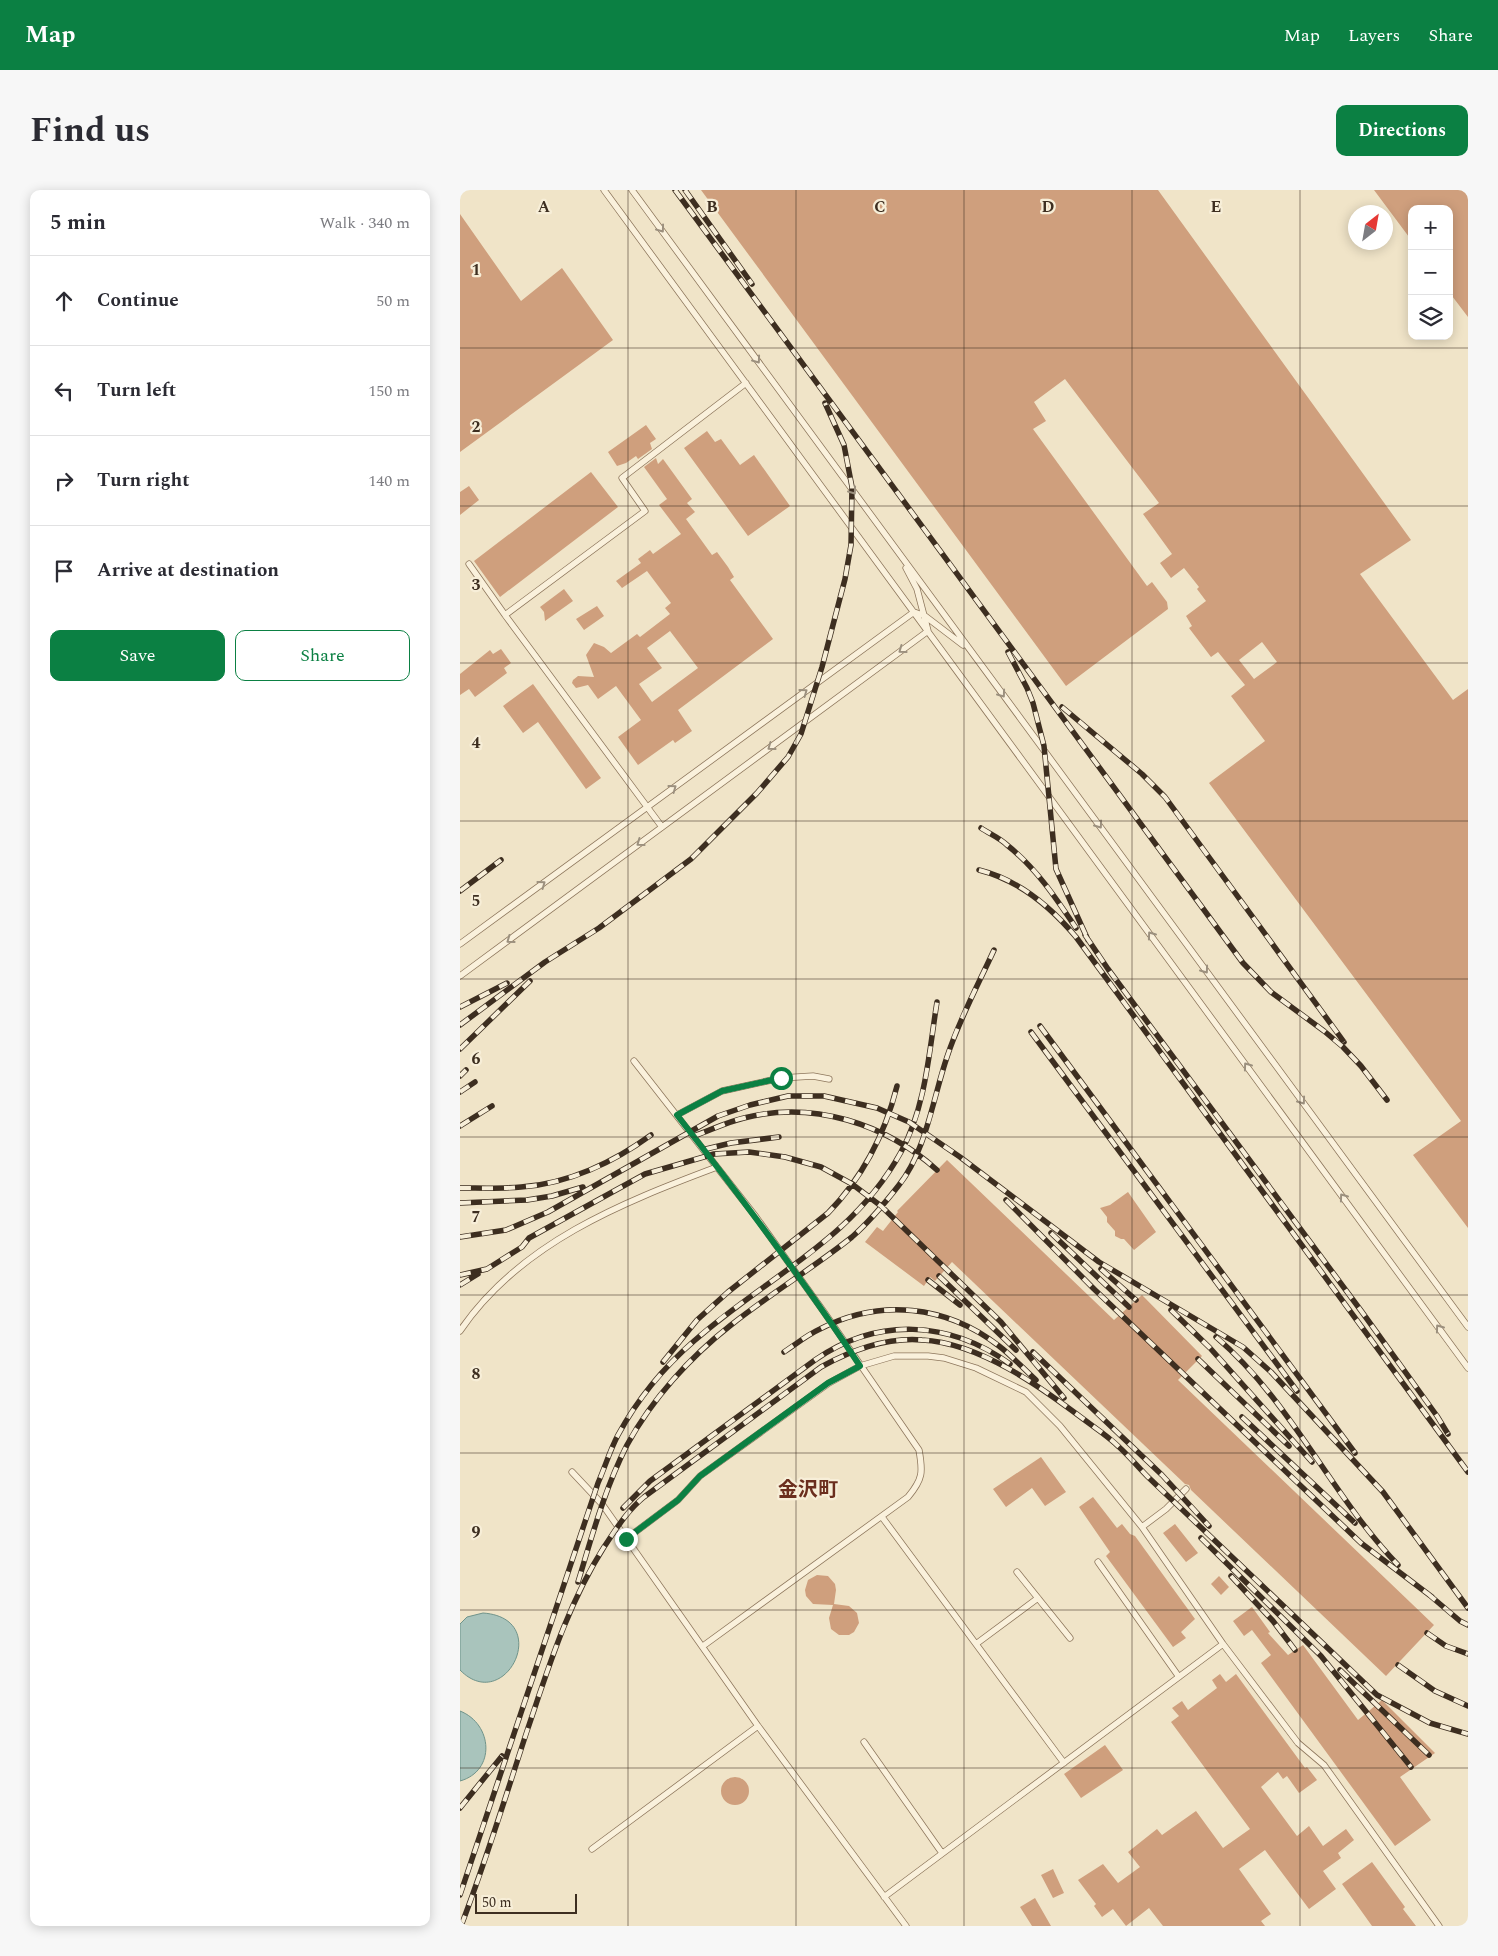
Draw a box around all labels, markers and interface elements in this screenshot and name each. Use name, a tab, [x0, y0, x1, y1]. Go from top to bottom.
text: Map	[25, 17, 75, 53]
text: Map	[1284, 22, 1320, 49]
text: Layers	[1348, 22, 1400, 49]
text: Share	[1428, 22, 1473, 49]
text: Find us	[30, 104, 150, 157]
button: Directions	[1336, 105, 1468, 156]
text: A	[538, 195, 551, 219]
text: B	[706, 195, 718, 219]
text: C	[874, 195, 886, 219]
text: D	[1042, 195, 1055, 219]
text: E	[1211, 195, 1221, 219]
north arrow	[1348, 205, 1393, 250]
map controls	[1408, 205, 1453, 340]
button: +	[1408, 205, 1453, 250]
text: 5 min	[50, 207, 106, 239]
text: Walk · 340 m	[319, 211, 410, 235]
one-way arrow	[655, 223, 664, 233]
button: −	[1408, 250, 1453, 295]
text: 1	[472, 258, 480, 282]
text: Continue	[97, 286, 179, 315]
icon: ahead	[50, 287, 78, 315]
text: 50 m	[376, 289, 410, 313]
button: layers	[1408, 295, 1453, 340]
one-way arrow	[751, 354, 760, 364]
text: Turn left	[97, 376, 176, 405]
icon: left	[50, 377, 78, 405]
text: 150 m	[368, 379, 410, 403]
text: 2	[472, 415, 481, 439]
text: Turn right	[97, 466, 190, 495]
icon: right	[50, 467, 78, 495]
text: 140 m	[368, 469, 410, 493]
one-way arrow	[847, 486, 857, 495]
text: Arrive at destination	[97, 556, 279, 585]
icon: arrive	[50, 557, 78, 585]
text: 3	[472, 573, 481, 597]
button: Save	[50, 630, 225, 681]
button: Share	[235, 630, 410, 681]
one-way arrow	[898, 644, 908, 653]
one-way arrow	[997, 688, 1005, 697]
one-way arrow	[798, 689, 808, 698]
text: 4	[472, 731, 481, 755]
one-way arrow	[768, 741, 777, 749]
one-way arrow	[667, 785, 677, 794]
one-way arrow	[1093, 819, 1102, 829]
one-way arrow	[636, 837, 646, 846]
one-way arrow	[536, 882, 545, 890]
text: 5	[472, 889, 480, 913]
one-way arrow	[1148, 931, 1157, 941]
one-way arrow	[507, 934, 516, 942]
one-way arrow	[1200, 964, 1208, 973]
text: 6	[472, 1047, 481, 1071]
one-way arrow	[1244, 1062, 1253, 1072]
route start	[770, 1067, 793, 1090]
one-way arrow	[1296, 1095, 1305, 1105]
one-way arrow	[1340, 1193, 1349, 1203]
text: 7	[472, 1205, 481, 1229]
one-way arrow	[1436, 1324, 1445, 1334]
text: 8	[472, 1362, 481, 1386]
district label: 金沢町	[778, 1475, 838, 1505]
text: 9	[472, 1520, 481, 1544]
route end	[615, 1528, 638, 1551]
scale bar	[475, 1891, 578, 1914]
text: 50 m	[482, 1892, 512, 1913]

